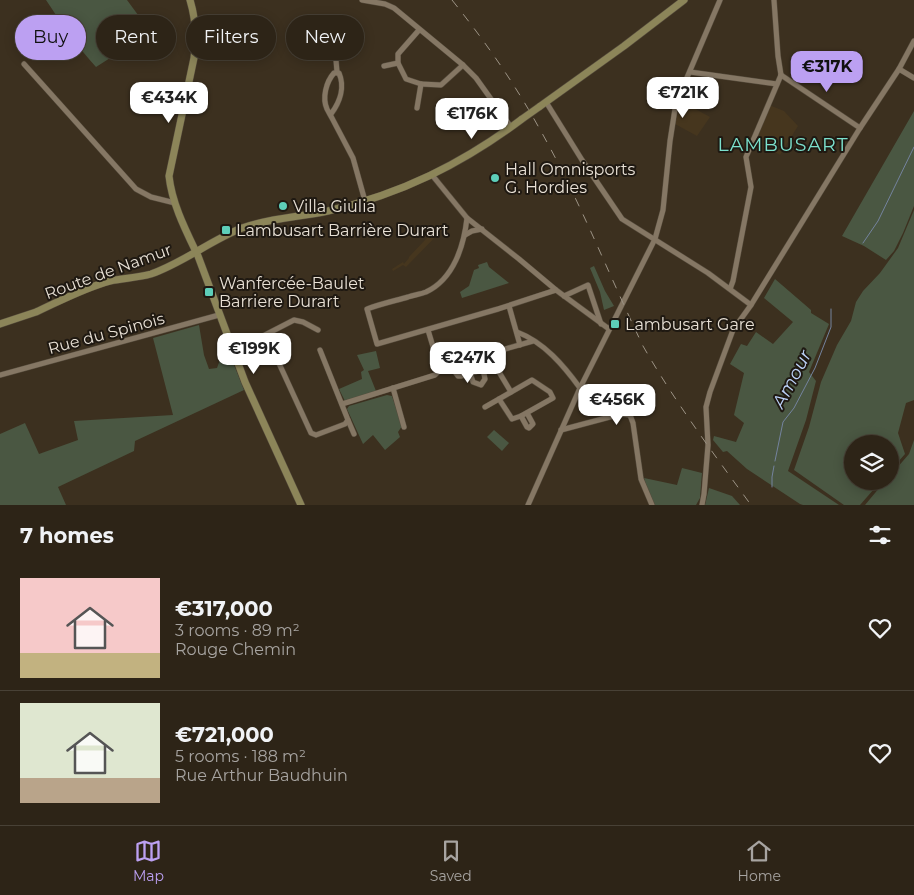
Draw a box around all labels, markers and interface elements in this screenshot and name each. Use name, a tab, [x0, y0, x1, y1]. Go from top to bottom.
chip: Buy	[15, 15, 86, 60]
chip: Rent	[96, 15, 176, 60]
chip: Filters	[186, 15, 276, 60]
chip: New	[286, 15, 364, 60]
pin: €317K	[792, 51, 862, 93]
text: €317K	[802, 57, 852, 76]
pin: €721K	[648, 76, 718, 119]
pin: €434K	[134, 82, 204, 124]
text: €721K	[658, 83, 708, 102]
text: €434K	[141, 88, 197, 107]
pin: €176K	[437, 98, 507, 140]
text: €176K	[446, 104, 498, 123]
district label: LAMBUSART	[717, 133, 849, 156]
place label: Hall Omnisports G. Hordies	[505, 160, 636, 197]
marker: Hall Omnisports G. Hordies	[489, 172, 501, 184]
place label: Villa Giulia	[293, 197, 376, 216]
marker: Villa Giulia	[277, 200, 289, 212]
place label: Lambusart Barrière Durart	[236, 221, 449, 240]
marker: Lambusart Barrière Durart	[220, 224, 232, 236]
street label: Route de Namur	[42, 240, 174, 303]
place label: Wanfercée-Baulet Barriere Durart	[219, 274, 365, 311]
marker: Wanfercée-Baulet Barriere Durart	[203, 286, 215, 298]
street label: Rue du Spinois	[46, 309, 167, 358]
place label: Lambusart Gare	[625, 315, 755, 334]
marker: Lambusart Gare	[609, 318, 621, 330]
pin: €199K	[219, 332, 289, 375]
text: €199K	[228, 339, 280, 358]
pin: €247K	[433, 342, 503, 384]
water label: Amour	[767, 346, 817, 413]
text: €247K	[441, 348, 495, 367]
pin: €456K	[582, 384, 652, 426]
text: €456K	[589, 390, 645, 409]
map controls	[844, 435, 899, 490]
button: layers	[844, 435, 899, 490]
icon: filters	[866, 521, 894, 549]
text: 7 homes	[20, 523, 114, 548]
text: €317,000	[175, 596, 273, 621]
icon: home	[60, 598, 120, 658]
icon: heart	[866, 614, 894, 642]
text: 3 rooms · 89 m²	[175, 621, 300, 640]
text: Rouge Chemin	[175, 640, 296, 659]
text: €721,000	[175, 722, 274, 747]
icon: home	[60, 723, 120, 783]
icon: heart	[866, 739, 894, 767]
text: 5 rooms · 188 m²	[175, 747, 306, 766]
text: Rue Arthur Baudhuin	[175, 766, 348, 785]
tab: Map	[133, 837, 164, 885]
tab: Saved	[430, 837, 472, 885]
tab: Home	[738, 837, 781, 885]

